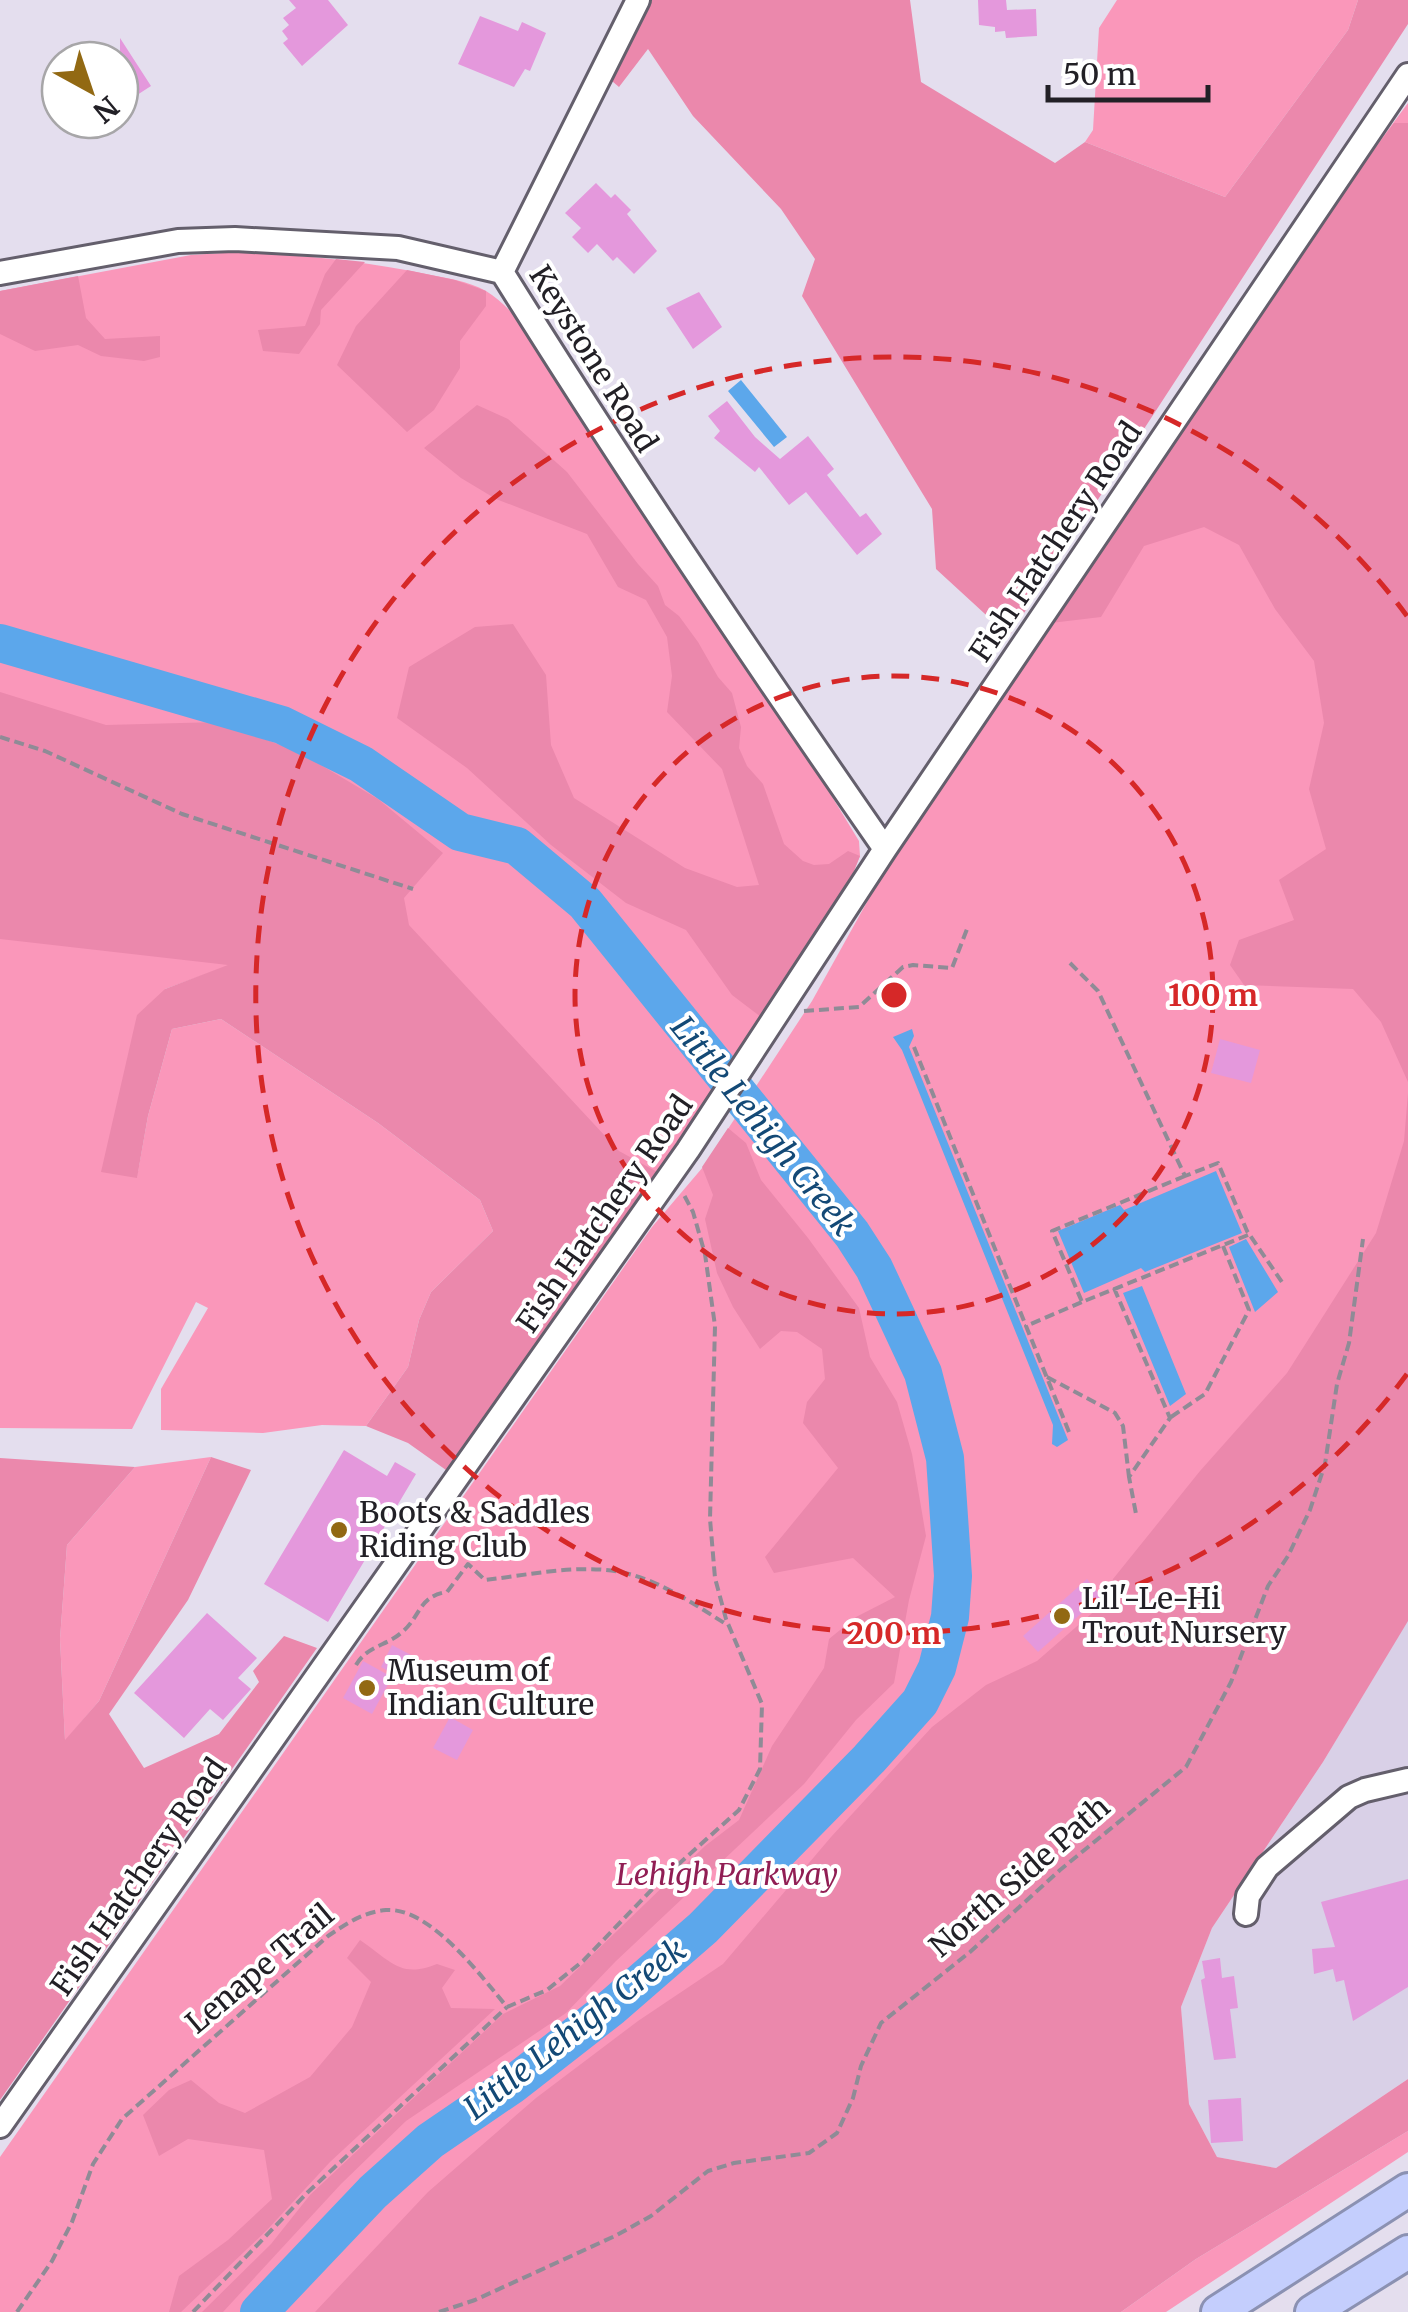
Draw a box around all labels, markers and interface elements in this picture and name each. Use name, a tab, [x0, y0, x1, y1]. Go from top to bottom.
north arrow	[40, 40, 140, 140]
scale bar	[1048, 40, 1208, 102]
text: 50 m	[1063, 55, 1136, 93]
text: N	[86, 88, 126, 130]
street label: Keystone Road	[521, 258, 666, 459]
street label: Fish Hatchery Road	[961, 414, 1150, 669]
text: 100 m	[1168, 976, 1258, 1014]
centre of rings	[876, 977, 912, 1013]
water label: Little Lehigh Creek	[662, 1008, 864, 1244]
street label: Fish Hatchery Road	[508, 1087, 700, 1339]
place label: Boots & Saddles Riding Club	[359, 1493, 590, 1565]
marker: Boots & Saddles Riding Club	[328, 1519, 350, 1541]
place label: Lil'-Le-Hi Trout Nursery	[1082, 1579, 1287, 1651]
marker: Lil'-Le-Hi Trout Nursery	[1051, 1605, 1073, 1627]
text: 200 m	[847, 1614, 941, 1652]
place label: Museum of Indian Culture	[387, 1651, 594, 1723]
marker: Museum of Indian Culture	[356, 1677, 378, 1699]
street label: Fish Hatchery Road	[42, 1750, 234, 2002]
street label: North Side Path	[921, 1788, 1117, 1965]
park label: Lehigh Parkway	[616, 1855, 838, 1893]
street label: Lenape Trail	[178, 1895, 341, 2041]
water label: Little Lehigh Creek	[456, 1930, 694, 2128]

